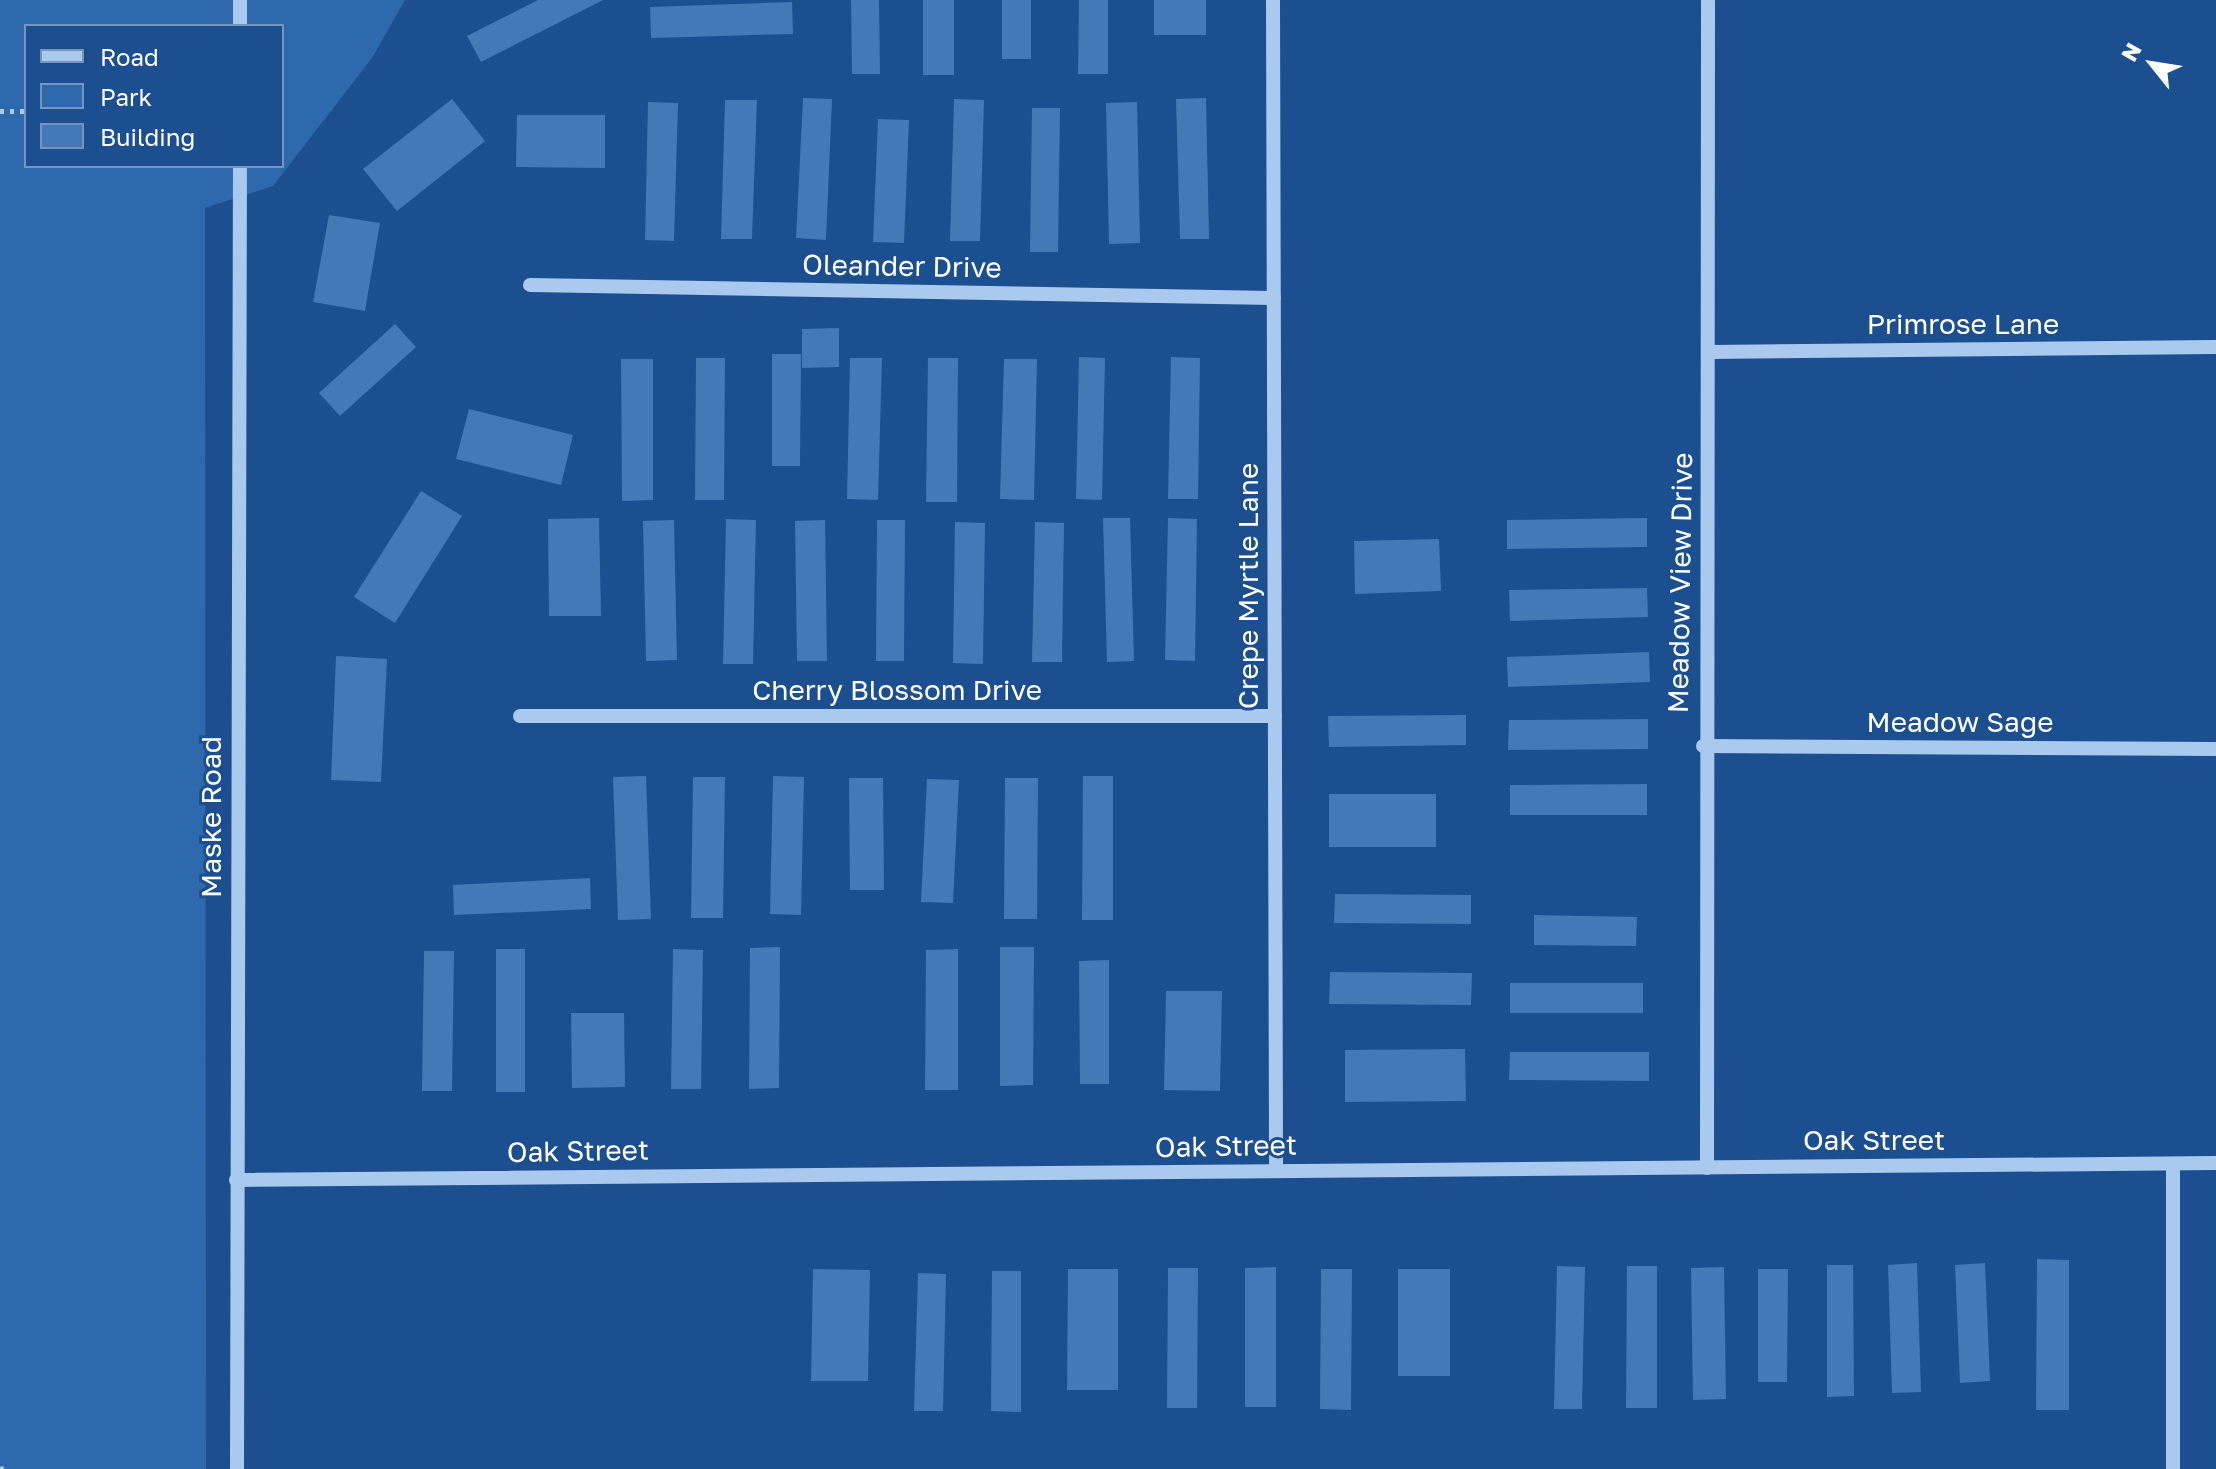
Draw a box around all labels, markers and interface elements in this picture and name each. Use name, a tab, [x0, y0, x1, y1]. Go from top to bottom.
legend	[24, 24, 284, 168]
north arrow	[2112, 24, 2192, 104]
text: N	[2115, 38, 2147, 66]
text: Road	[100, 42, 159, 71]
text: Park	[100, 82, 152, 111]
text: Building	[100, 122, 195, 151]
street label: Oleander Drive	[802, 247, 1002, 285]
street label: Primrose Lane	[1867, 307, 2059, 341]
street label: Meadow View Drive	[1661, 452, 1699, 714]
street label: Crepe Myrtle Lane	[1231, 463, 1265, 709]
street label: Cherry Blossom Drive	[752, 673, 1042, 707]
street label: Meadow Sage	[1867, 705, 2053, 739]
street label: Maske Road	[194, 736, 228, 898]
street label: Oak Street	[1803, 1123, 1945, 1157]
street label: Oak Street	[1155, 1128, 1297, 1164]
street label: Oak Street	[507, 1133, 649, 1169]

